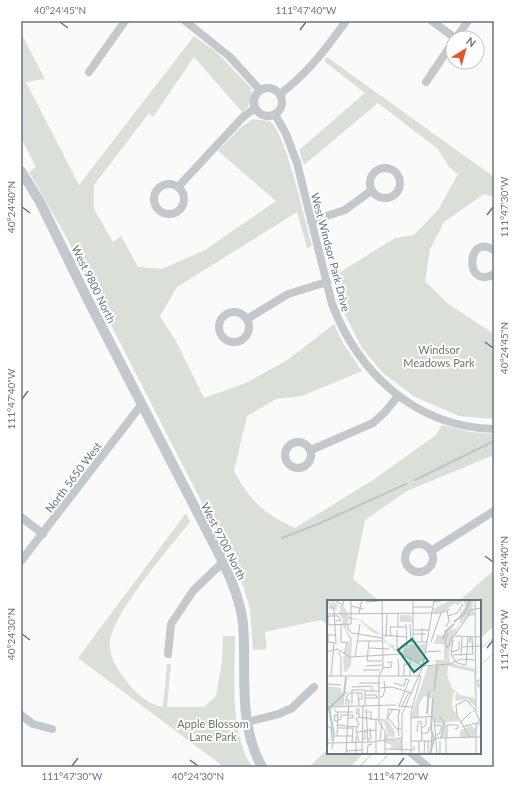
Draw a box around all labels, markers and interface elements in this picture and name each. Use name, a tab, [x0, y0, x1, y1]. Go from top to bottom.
text: 40°24'45"N	[34, 4, 86, 16]
text: 111°47'40"W	[276, 4, 337, 16]
north arrow	[445, 30, 485, 70]
text: N	[464, 34, 479, 49]
text: 111°47'30"W	[498, 176, 510, 237]
text: 40°24'40"N	[5, 181, 17, 233]
street label: West Windsor Park Drive	[309, 191, 353, 313]
street label: West 9800 North	[70, 243, 118, 325]
text: 40°24'45"N	[498, 322, 510, 374]
park label: Windsor Meadows Park	[403, 343, 475, 369]
text: 111°47'40"W	[5, 368, 17, 429]
street label: North 5650 West	[42, 439, 104, 515]
street label: West 9700 North	[199, 500, 249, 582]
text: 40°24'40"N	[498, 536, 510, 588]
inset map	[327, 600, 481, 754]
text: 40°24'30"N	[5, 608, 17, 660]
text: 111°47'20"W	[498, 609, 510, 670]
park label: Apple Blossom Lane Park	[177, 717, 249, 743]
text: 111°47'30"W	[42, 770, 103, 782]
text: 40°24'30"N	[172, 770, 224, 782]
text: 111°47'20"W	[368, 770, 429, 782]

